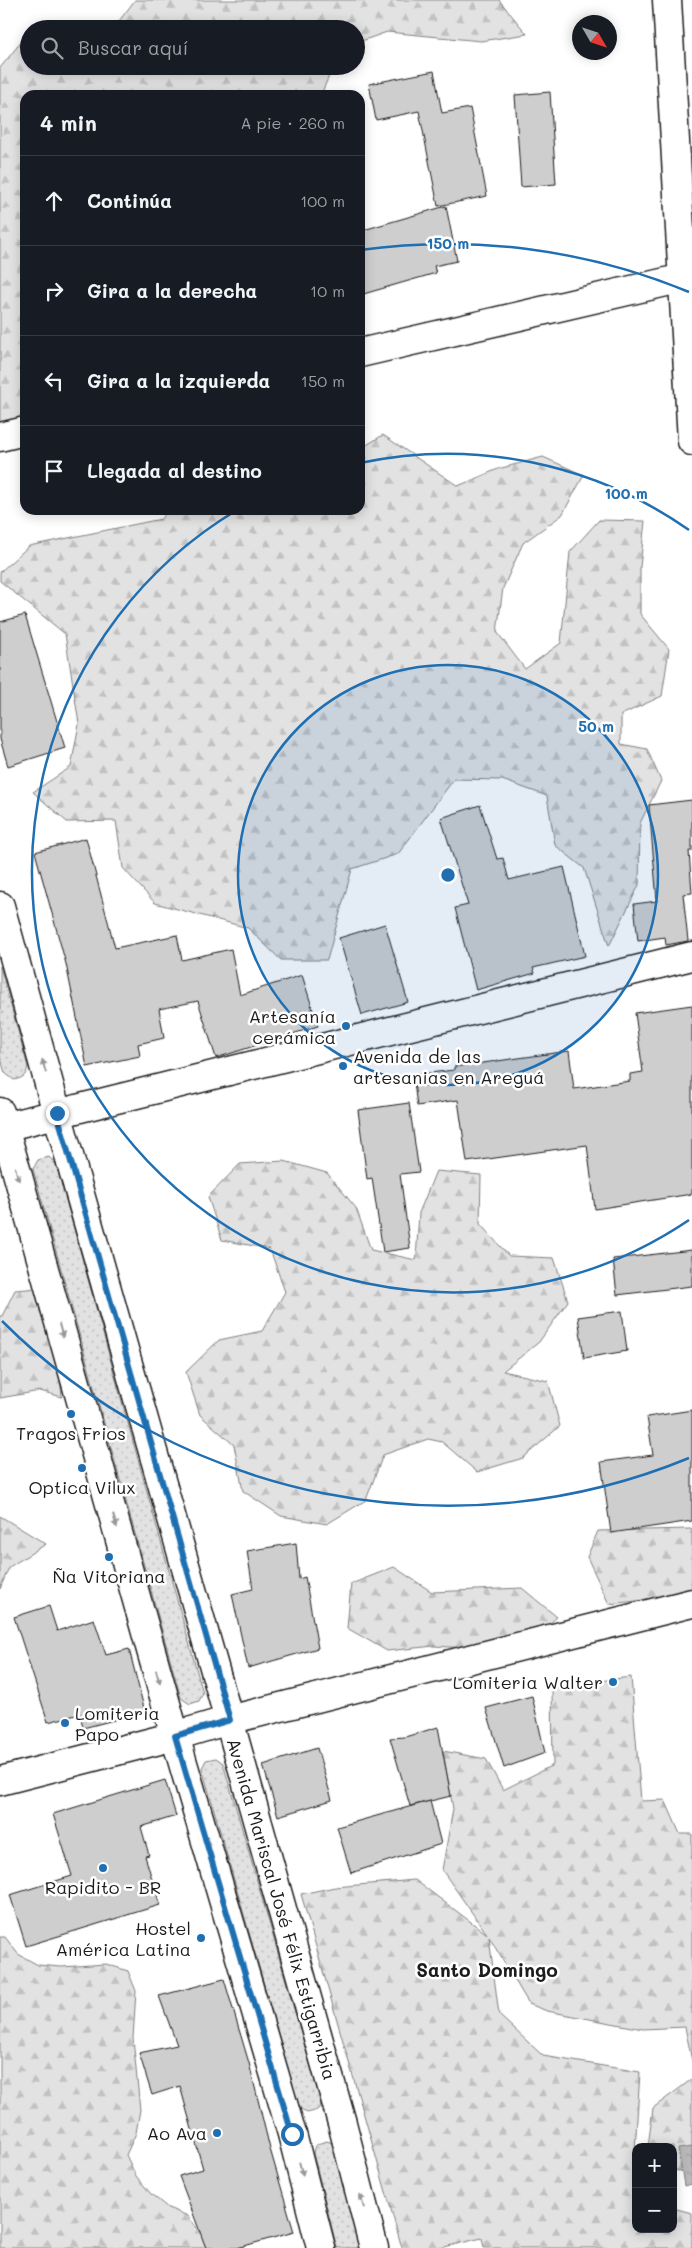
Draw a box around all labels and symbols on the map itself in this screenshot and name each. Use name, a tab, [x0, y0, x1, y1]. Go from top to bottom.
north arrow	[572, 15, 617, 60]
text: 150 m	[427, 233, 469, 253]
text: 100 m	[604, 483, 648, 503]
text: 50 m	[578, 716, 614, 736]
centre of rings	[439, 866, 457, 884]
place label: Artesanía cerámica	[249, 1004, 336, 1049]
marker: Artesanía cerámica	[340, 1020, 352, 1032]
place label: Avenida de las artesanias en Areguá	[353, 1044, 544, 1089]
one-way arrow	[40, 1059, 48, 1074]
marker: Avenida de las artesanias en Areguá	[337, 1060, 349, 1072]
route end	[46, 1102, 69, 1125]
one-way arrow	[14, 1167, 22, 1182]
one-way arrow	[58, 1323, 66, 1338]
marker: Tragos Frios	[65, 1408, 77, 1420]
place label: Tragos Frios	[16, 1421, 126, 1445]
marker: Optica Vilux	[76, 1462, 88, 1474]
place label: Optica Vilux	[29, 1475, 135, 1499]
one-way arrow	[111, 1514, 119, 1529]
marker: Ña Vitoriana	[103, 1551, 115, 1563]
place label: Ña Vitoriana	[53, 1564, 165, 1588]
one-way arrow	[155, 1670, 163, 1685]
place label: Lomiteria Walter	[453, 1670, 603, 1694]
marker: Lomiteria Walter	[607, 1676, 619, 1688]
place label: Lomiteria Papo	[75, 1701, 160, 1746]
marker: Lomiteria Papo	[59, 1717, 71, 1729]
street label: Avenida Mariscal José Félix Estigarribia	[222, 1735, 342, 2083]
marker: Rapidito - BR	[97, 1862, 109, 1874]
place label: Rapidito - BR	[45, 1875, 161, 1899]
place label: Hostel América Latina	[56, 1916, 191, 1961]
marker: Hostel América Latina	[195, 1932, 207, 1944]
district label: Santo Domingo	[416, 1957, 558, 1982]
place label: Ao Ava	[147, 2121, 207, 2145]
route start	[281, 2123, 304, 2146]
marker: Ao Ava	[211, 2127, 223, 2139]
one-way arrow	[297, 2162, 305, 2177]
one-way arrow	[358, 2193, 366, 2208]

